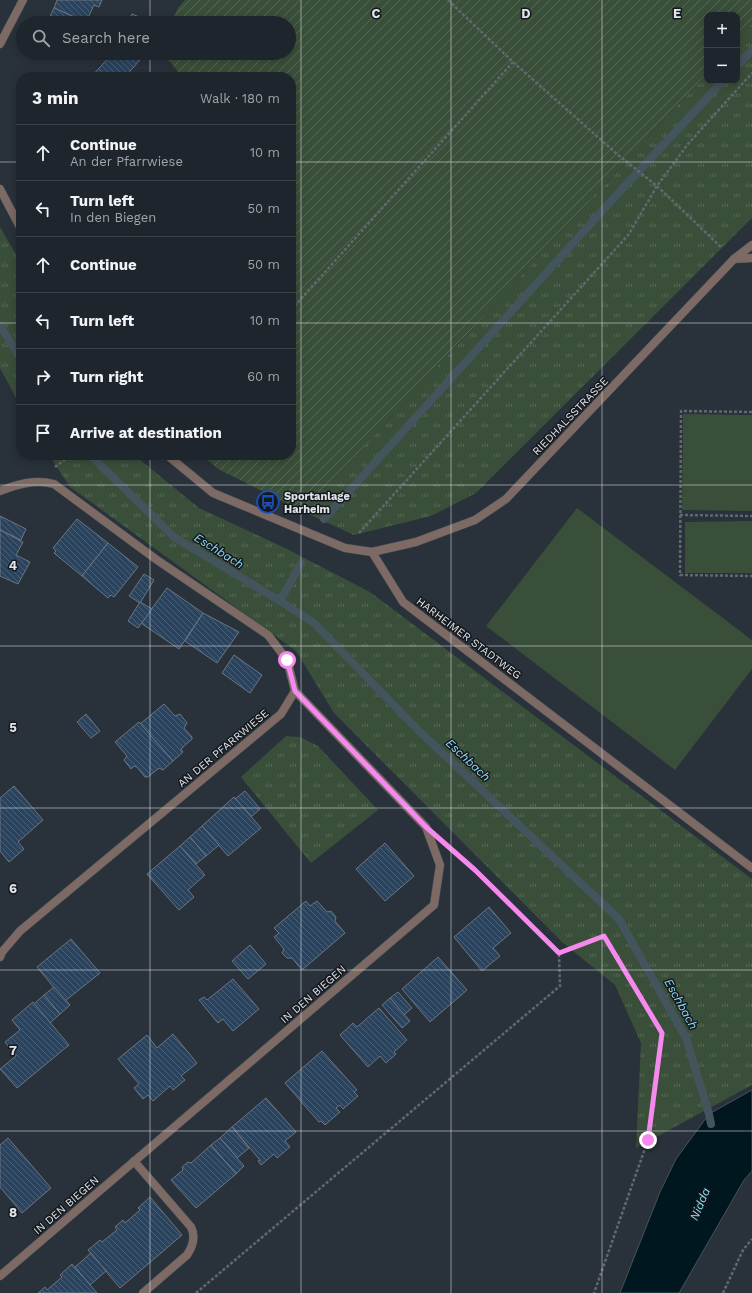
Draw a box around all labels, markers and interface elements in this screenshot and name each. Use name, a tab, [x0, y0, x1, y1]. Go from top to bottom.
text: C	[372, 6, 381, 21]
text: D	[521, 6, 531, 21]
text: E	[673, 6, 681, 21]
map controls	[704, 12, 740, 84]
button: +	[704, 12, 740, 48]
search box	[16, 16, 296, 60]
icon: search	[30, 27, 52, 49]
text: Search here	[62, 29, 150, 47]
button: −	[704, 48, 740, 84]
text: 3 min	[32, 88, 78, 108]
text: Walk · 180 m	[200, 91, 280, 106]
text: Continue	[70, 136, 137, 154]
icon: ahead	[32, 142, 54, 164]
text: 10 m	[250, 145, 280, 160]
text: An der Pfarrwiese	[70, 154, 183, 169]
text: Turn left	[70, 192, 134, 210]
icon: left	[32, 198, 54, 220]
text: 50 m	[248, 201, 280, 216]
text: In den Biegen	[70, 210, 156, 225]
icon: ahead	[32, 254, 54, 276]
text: Continue	[70, 256, 137, 274]
text: 50 m	[248, 257, 280, 272]
icon: left	[32, 310, 54, 332]
text: Turn left	[70, 312, 134, 330]
text: 10 m	[250, 313, 280, 328]
icon: right	[32, 366, 54, 388]
text: Turn right	[70, 368, 143, 386]
text: 60 m	[247, 369, 280, 384]
street label: RIEDHALSSTRASSE	[530, 375, 611, 458]
icon: arrive	[32, 422, 54, 444]
text: Arrive at destination	[70, 424, 222, 442]
bus stop icon: Sportanlage Harheim	[255, 489, 281, 515]
place label: Sportanlage Harheim	[284, 490, 350, 516]
water label: Eschbach	[192, 530, 246, 572]
text: 4	[9, 558, 18, 573]
street label: HARHEIMER STADTWEG	[414, 595, 524, 682]
route start	[278, 651, 296, 669]
street label: AN DER PFARRWIESE	[175, 707, 271, 790]
text: 5	[9, 720, 17, 735]
water label: Eschbach	[443, 736, 493, 784]
text: 6	[9, 881, 17, 896]
street label: IN DEN BIEGEN	[278, 963, 349, 1026]
water label: Eschbach	[661, 976, 701, 1032]
text: 7	[9, 1043, 17, 1058]
route end	[639, 1131, 657, 1149]
street label: IN DEN BIEGEN	[31, 1174, 102, 1237]
water label: Nidda	[687, 1185, 713, 1222]
text: 8	[9, 1205, 17, 1220]

